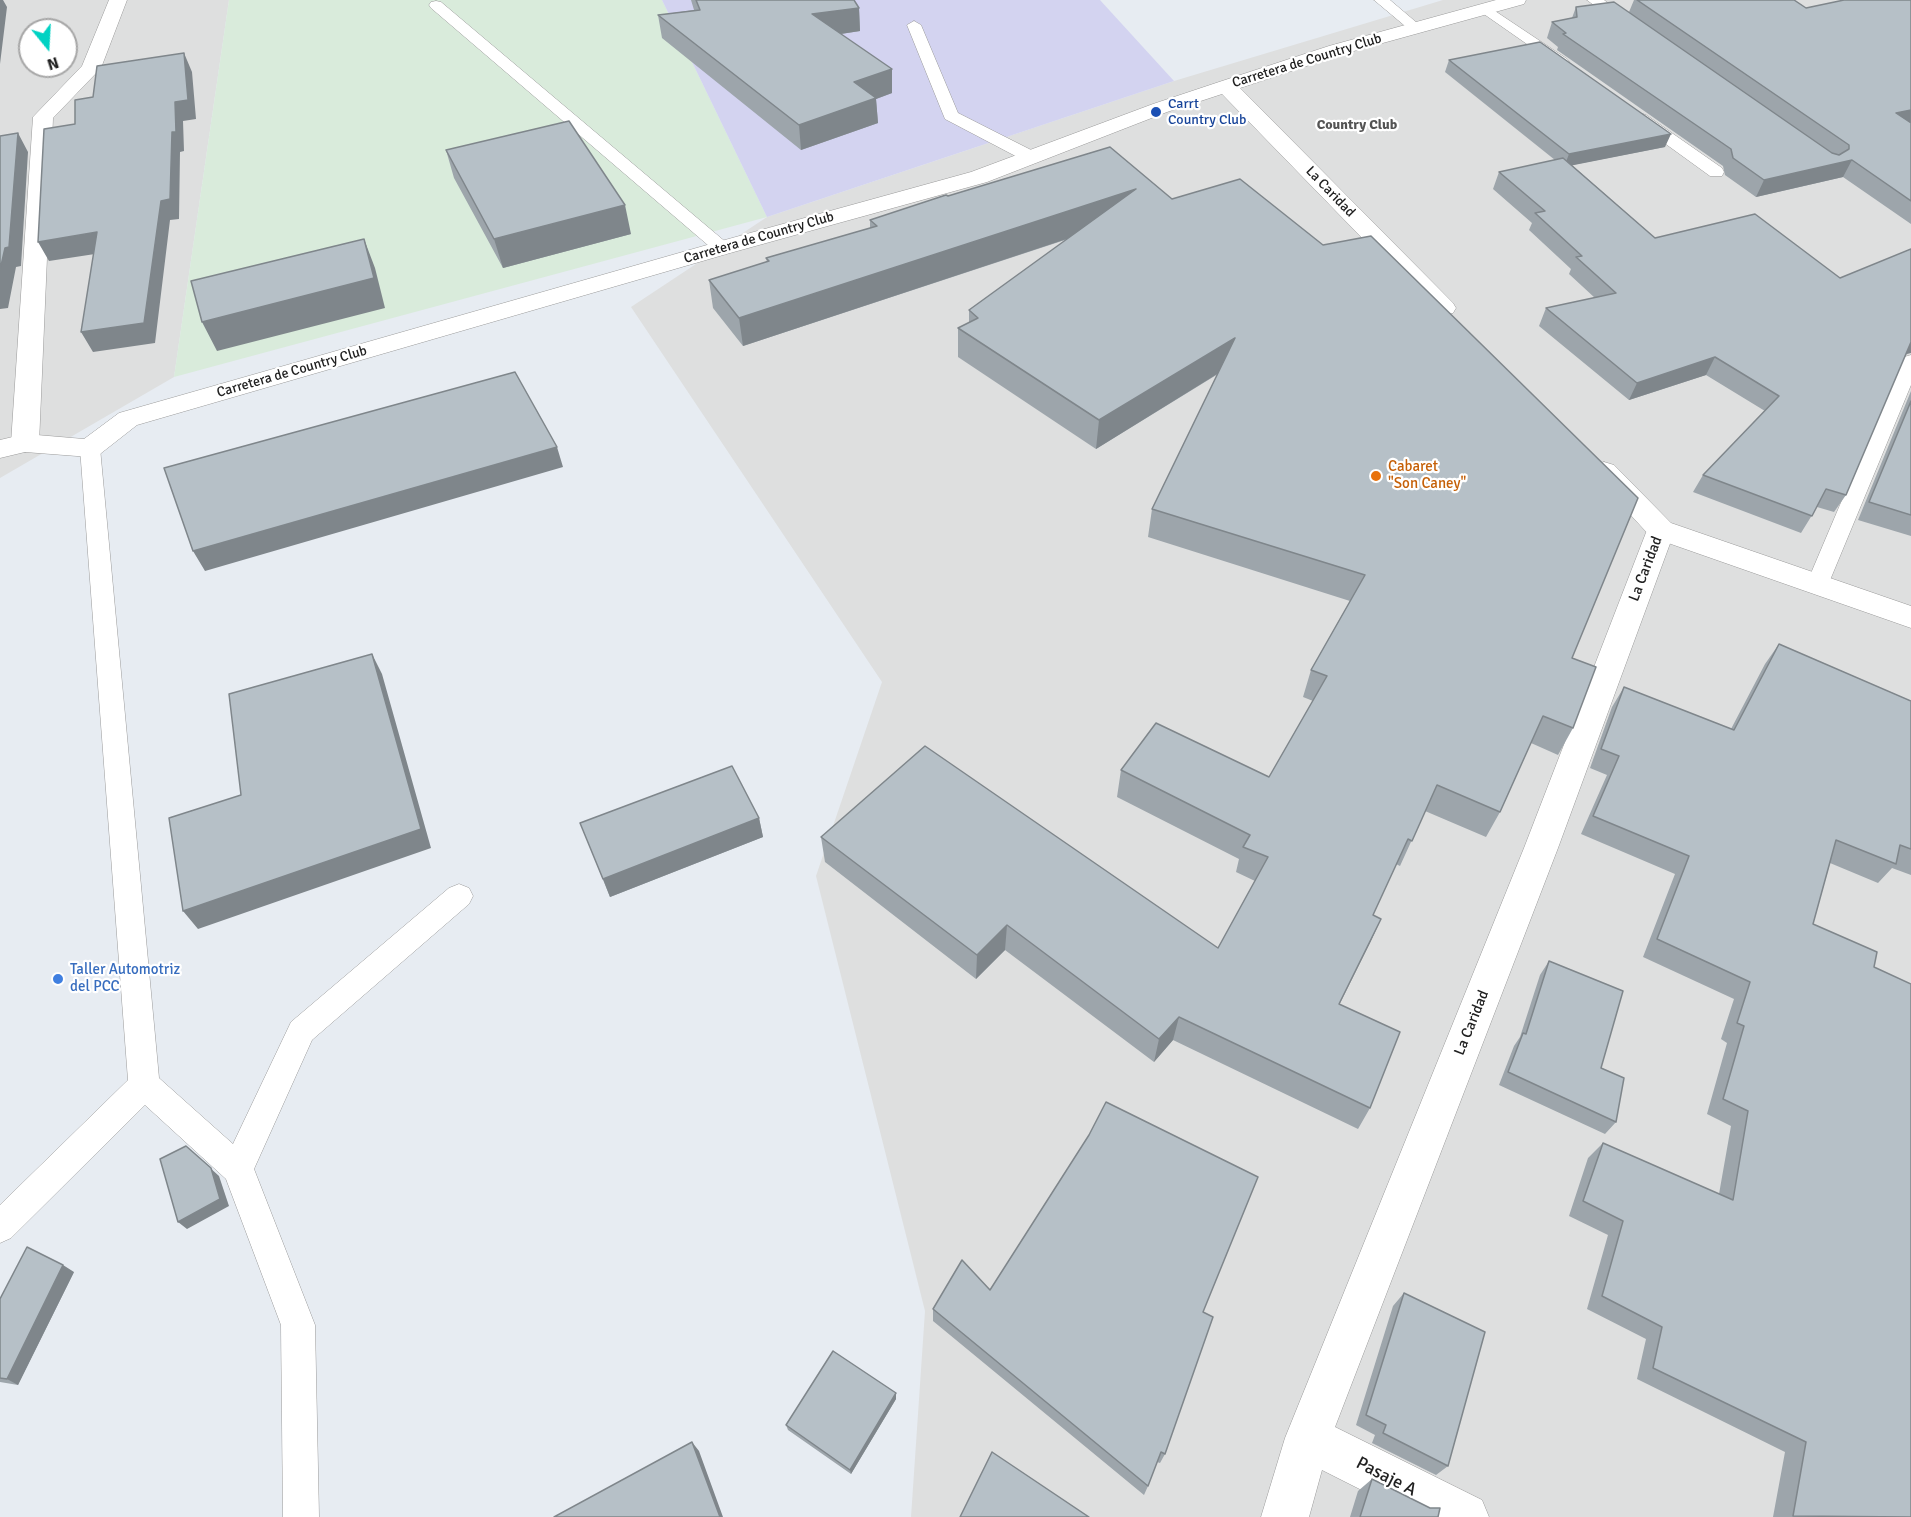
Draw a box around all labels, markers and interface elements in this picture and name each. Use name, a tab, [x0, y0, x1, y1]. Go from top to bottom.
north arrow	[18, 18, 78, 78]
street label: Carretera de Country Club	[1230, 30, 1384, 92]
text: N	[45, 52, 61, 74]
place label: Carrt Country Club	[1168, 96, 1246, 128]
marker: Carrt Country Club	[1149, 105, 1163, 119]
district label: Country Club	[1317, 117, 1397, 133]
street label: La Caridad	[1302, 163, 1358, 221]
street label: Carretera de Country Club	[682, 209, 836, 267]
street label: Carretera de Country Club	[215, 343, 369, 401]
place label: Cabaret "Son Caney"	[1388, 458, 1466, 493]
marker: Cabaret "Son Caney"	[1369, 469, 1383, 483]
street label: La Caridad	[1625, 534, 1667, 604]
place label: Taller Automotriz del PCC	[70, 961, 180, 996]
marker: Taller Automotriz del PCC	[51, 972, 65, 986]
street label: La Caridad	[1451, 988, 1493, 1058]
street label: Pasaje A	[1352, 1453, 1420, 1501]

